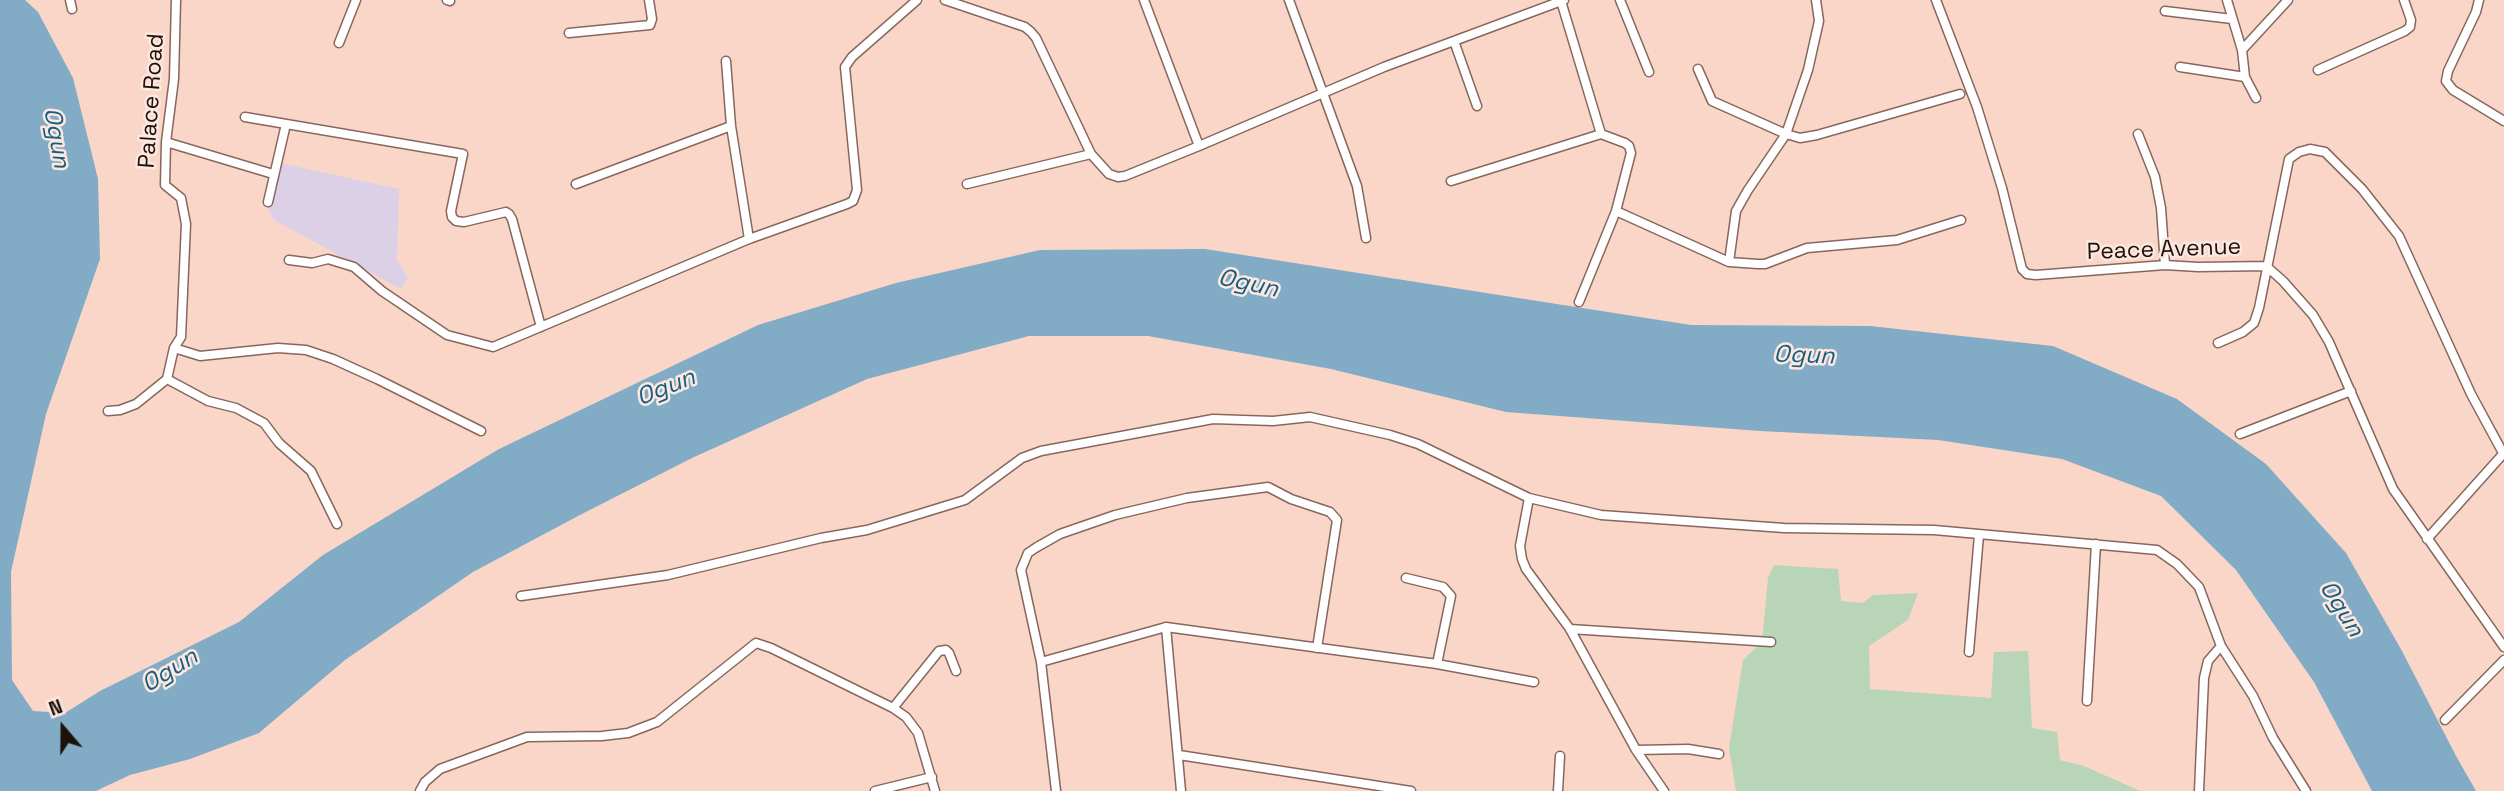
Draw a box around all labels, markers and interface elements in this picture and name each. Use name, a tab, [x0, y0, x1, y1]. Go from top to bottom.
street label: Palace Road	[134, 33, 170, 169]
water label: Ogun	[37, 106, 75, 170]
street label: Peace Avenue	[2086, 234, 2242, 266]
water label: Ogun	[1215, 264, 1281, 304]
water label: Ogun	[1773, 341, 1835, 371]
water label: Ogun	[632, 363, 700, 413]
water label: Ogun	[2313, 576, 2369, 642]
water label: Ogun	[137, 643, 203, 699]
north arrow	[28, 693, 98, 763]
text: N	[45, 694, 66, 722]

